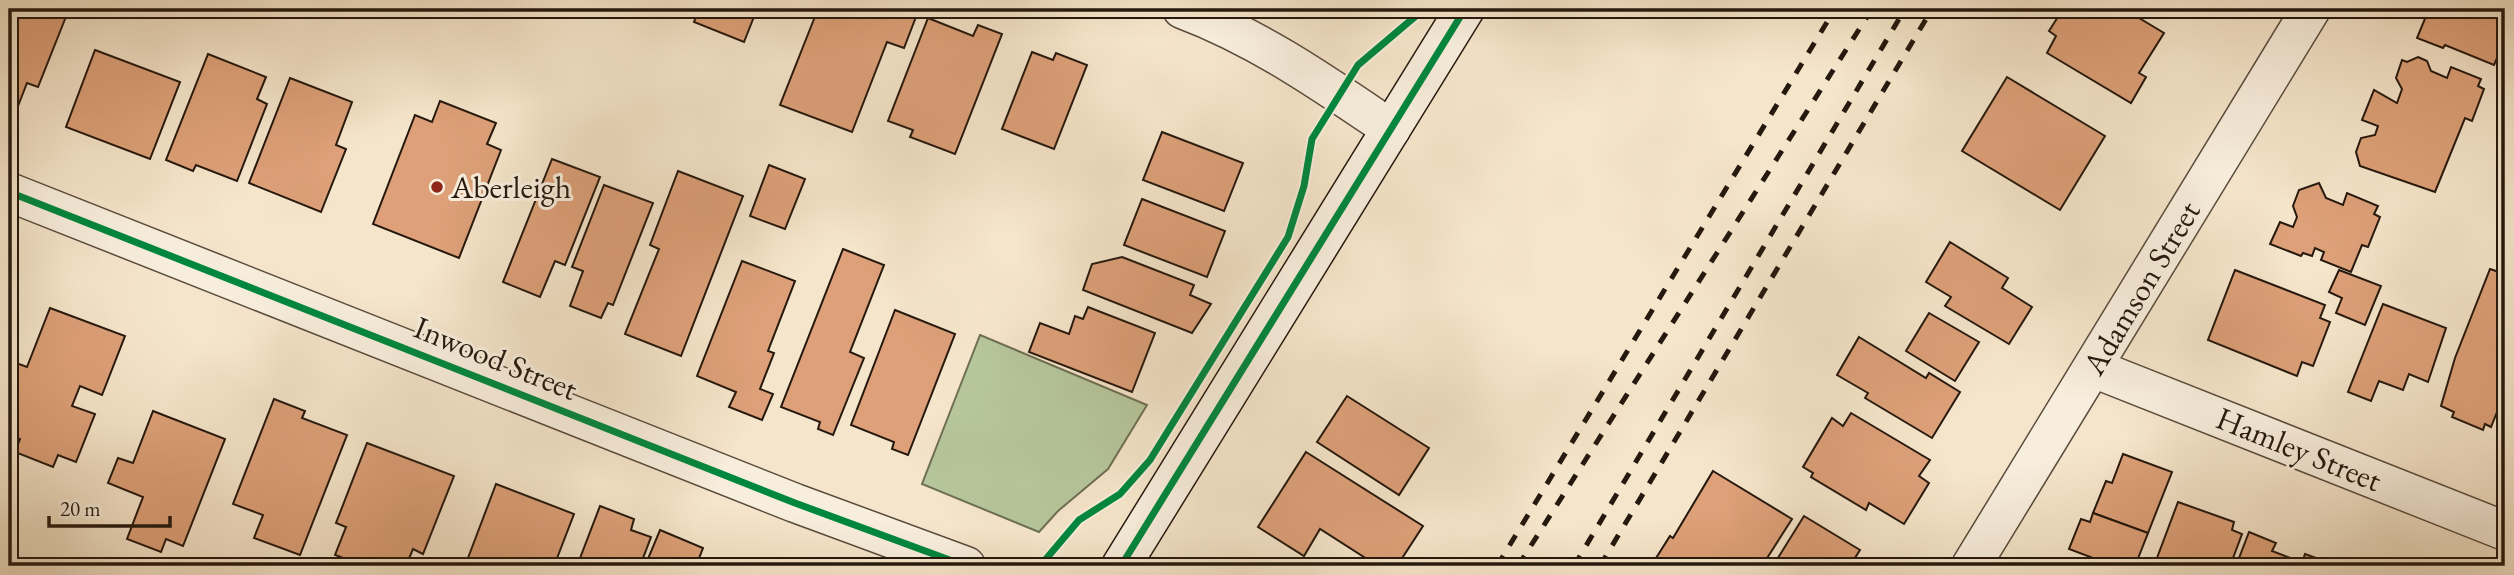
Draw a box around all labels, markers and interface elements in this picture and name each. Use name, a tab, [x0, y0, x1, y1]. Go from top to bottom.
place label: Aberleigh	[450, 166, 571, 208]
marker: Aberleigh	[429, 179, 445, 195]
street label: Adamson Street	[2072, 193, 2209, 384]
street label: Inwood Street	[408, 306, 584, 410]
street label: Hamley Street	[2210, 397, 2388, 501]
scale bar	[49, 484, 170, 528]
text: 20 m	[60, 495, 101, 522]

